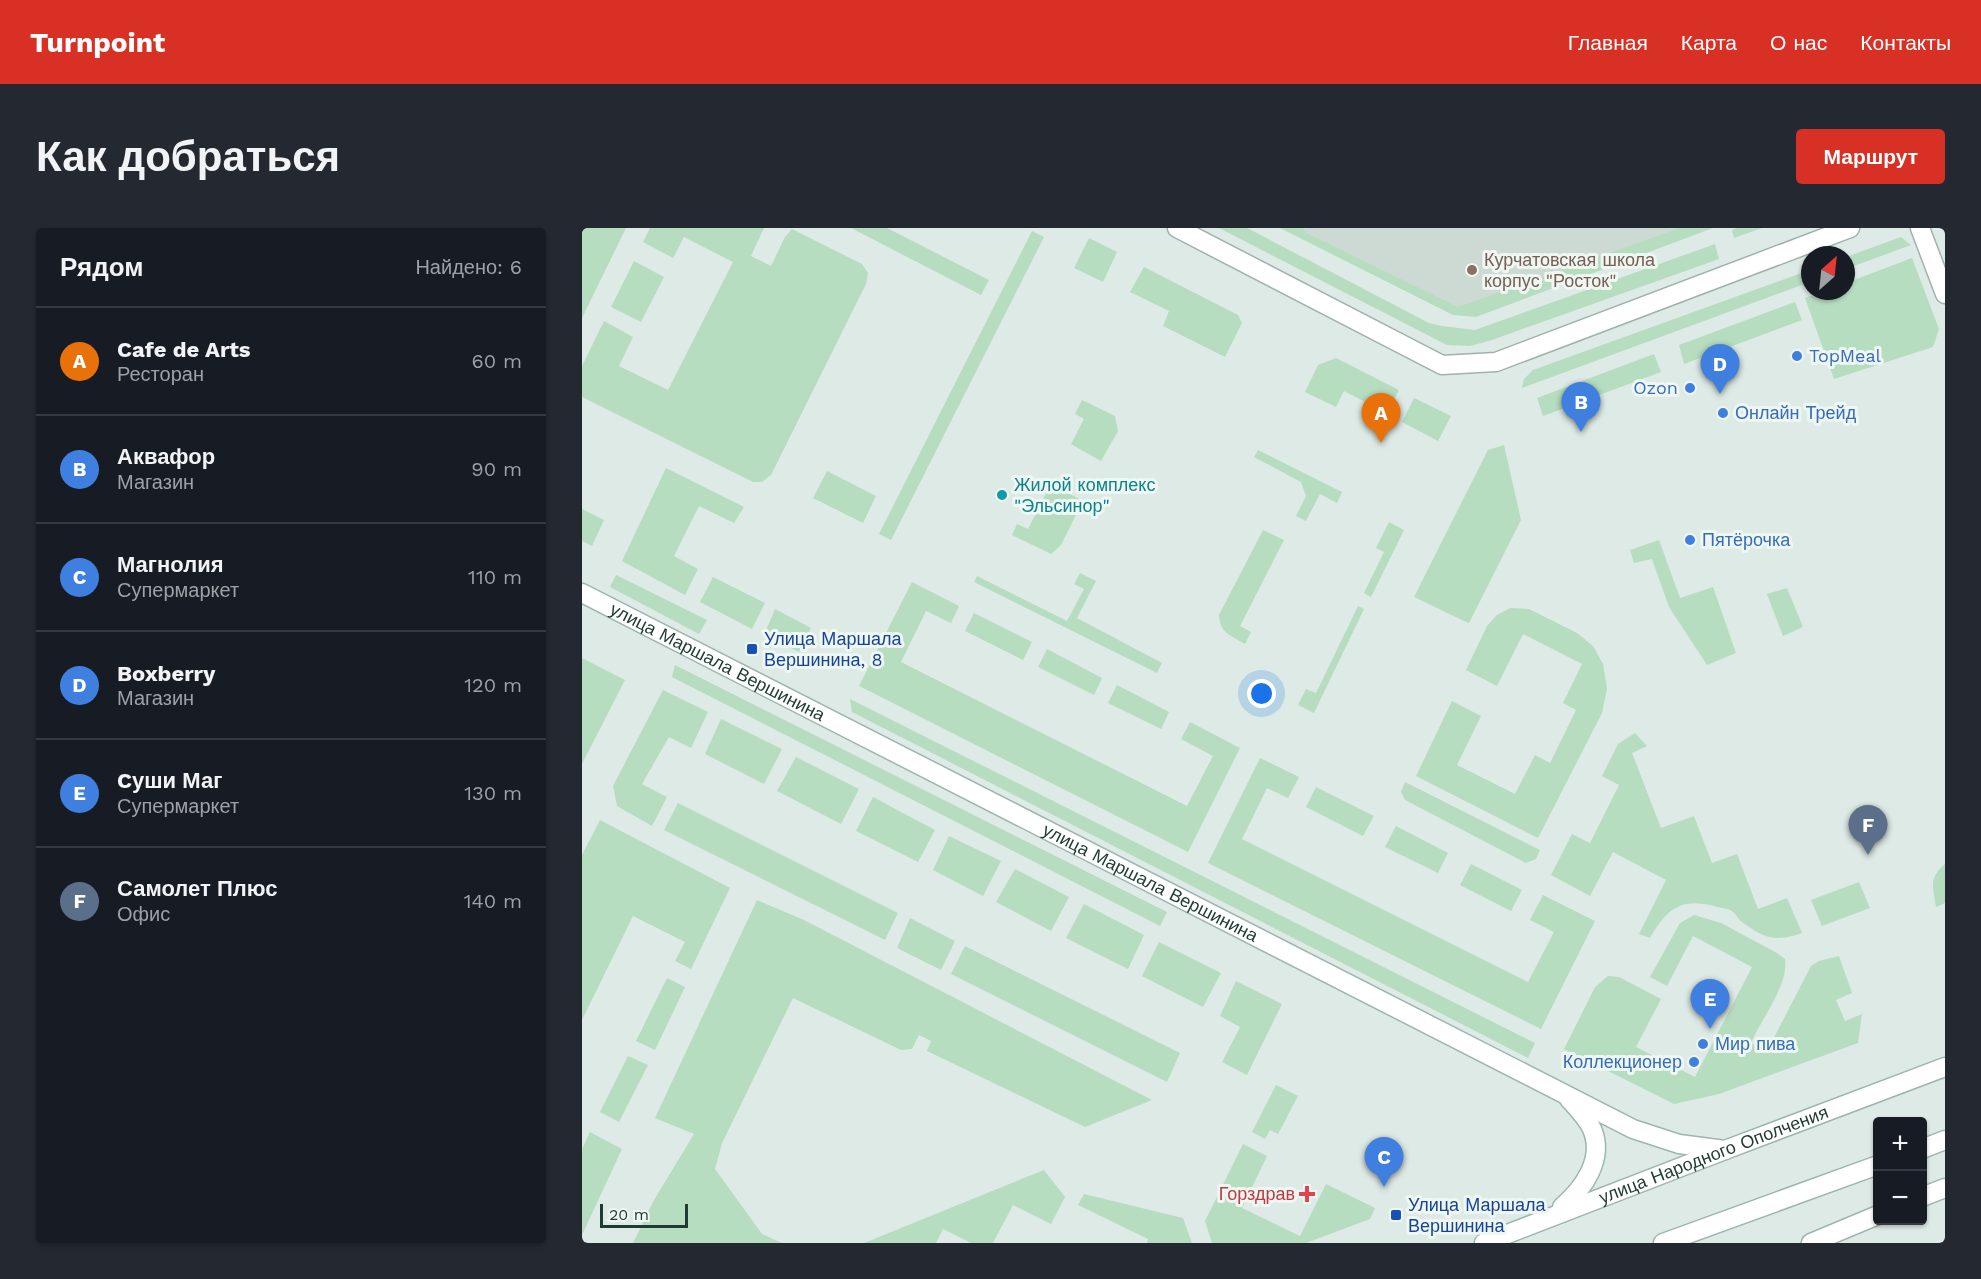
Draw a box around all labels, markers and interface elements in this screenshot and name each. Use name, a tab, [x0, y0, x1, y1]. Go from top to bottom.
text: Turnpoint	[30, 26, 165, 59]
text: Главная	[1568, 30, 1648, 55]
text: Карта	[1681, 30, 1737, 55]
text: О нас	[1770, 30, 1827, 55]
text: Контакты	[1860, 30, 1951, 55]
button: Маршрут	[1796, 129, 1945, 184]
text: Как добраться	[36, 132, 340, 181]
north arrow	[1801, 246, 1855, 300]
place label: Курчатовская школа корпус "Росток"	[1484, 249, 1656, 291]
text: Рядом	[60, 252, 143, 282]
text: Найдено: 6	[415, 255, 522, 279]
marker: Курчатовская школа корпус "Росток"	[1465, 263, 1479, 277]
text: Cafe de Arts	[117, 337, 250, 362]
pin: D	[1700, 344, 1740, 394]
place label: TopMeal	[1809, 345, 1882, 366]
text: A	[73, 349, 86, 373]
text: 60 m	[472, 349, 522, 373]
marker: TopMeal	[1790, 349, 1804, 363]
text: Ресторан	[117, 362, 204, 386]
place label: Ozon	[1633, 377, 1678, 398]
marker: Ozon	[1683, 381, 1697, 395]
pin: B	[1562, 382, 1600, 432]
pin: A	[1362, 394, 1400, 443]
place label: Онлайн Трейд	[1735, 402, 1857, 423]
marker: Онлайн Трейд	[1716, 406, 1730, 420]
text: Аквафор	[117, 444, 215, 469]
text: B	[73, 457, 86, 481]
text: 90 m	[471, 457, 522, 481]
text: Магазин	[117, 470, 194, 494]
place label: Жилой комплекс "Эльсинор"	[1014, 474, 1155, 516]
marker: Жилой комплекс "Эльсинор"	[995, 488, 1009, 502]
place label: Пятёрочка	[1702, 529, 1791, 550]
marker: Пятёрочка	[1683, 533, 1697, 547]
text: Магнолия	[117, 552, 224, 577]
text: C	[73, 565, 86, 589]
text: 110 m	[468, 565, 522, 589]
text: Супермаркет	[117, 578, 239, 602]
street label: улица Маршала Вершинина	[607, 598, 830, 726]
place label: Улица Маршала Вершинина, 8	[764, 628, 902, 670]
marker: Улица Маршала Вершинина, 8	[745, 642, 759, 656]
text: Boxberry	[117, 661, 215, 686]
text: D	[72, 673, 87, 697]
text: 120 m	[464, 673, 522, 697]
your location	[1247, 679, 1276, 708]
text: Магазин	[117, 686, 194, 710]
text: Cуши Маг	[117, 768, 222, 793]
text: E	[73, 781, 86, 805]
text: 130 m	[464, 781, 522, 805]
text: Супермаркет	[117, 794, 239, 818]
pin: F	[1848, 806, 1888, 855]
street label: улица Маршала Вершинина	[1040, 819, 1262, 946]
text: Самолет Плюс	[117, 876, 278, 901]
text: F	[73, 889, 86, 913]
text: 140 m	[464, 889, 522, 913]
text: Офис	[117, 902, 170, 926]
pin: E	[1690, 980, 1730, 1029]
place label: Мир пива	[1715, 1033, 1796, 1054]
marker: Мир пива	[1696, 1037, 1710, 1051]
place label: Коллекционер	[1563, 1051, 1682, 1072]
marker: Коллекционер	[1687, 1055, 1701, 1069]
street label: улица Народного Ополчения	[1596, 1101, 1831, 1208]
map controls	[1873, 1117, 1927, 1225]
button: +	[1873, 1117, 1927, 1171]
pin: C	[1364, 1138, 1404, 1187]
button: −	[1873, 1171, 1927, 1225]
place label: Горздрав	[1219, 1183, 1295, 1204]
marker: Горздрав	[1300, 1187, 1314, 1201]
place label: Улица Маршала Вершинина	[1408, 1194, 1546, 1236]
scale bar	[600, 1201, 688, 1228]
text: 20 m	[609, 1205, 649, 1224]
marker: Улица Маршала Вершинина	[1389, 1208, 1403, 1222]

